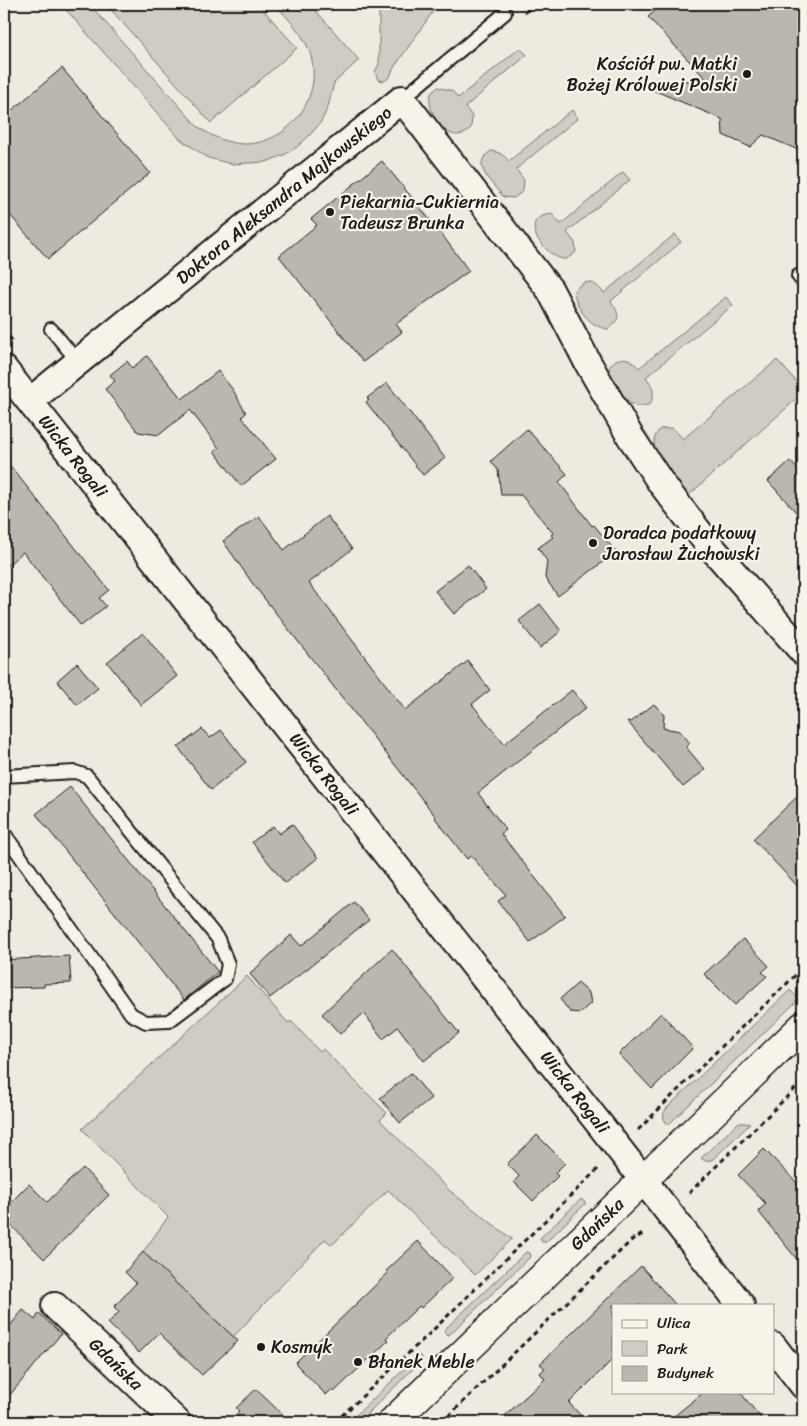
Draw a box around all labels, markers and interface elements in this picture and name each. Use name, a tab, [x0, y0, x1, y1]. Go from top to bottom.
place label: Kościół pw. Matki Bożej Królowej Polski	[566, 48, 738, 101]
marker: Kościół pw. Matki Bożej Królowej Polski	[741, 68, 753, 80]
street label: Doktora Aleksandra Majkowskiego	[169, 97, 399, 293]
place label: Piekarnia-Cukiernia Tadeusz Brunka	[340, 186, 499, 239]
marker: Piekarnia-Cukiernia Tadeusz Brunka	[324, 206, 336, 218]
street label: Wicka Rogali	[30, 407, 117, 506]
place label: Doradca podatkowy Jarosław Żuchowski	[602, 517, 761, 570]
marker: Doradca podatkowy Jarosław Żuchowski	[587, 537, 599, 549]
street label: Wicka Rogali	[281, 725, 368, 824]
street label: Wicka Rogali	[532, 1043, 619, 1142]
street label: Gdańska	[562, 1189, 633, 1259]
legend	[612, 1304, 774, 1394]
text: Ulica	[657, 1310, 691, 1336]
street label: Gdańska	[81, 1329, 152, 1399]
place label: Kosmyk	[271, 1331, 332, 1363]
text: Park	[657, 1336, 688, 1362]
marker: Kosmyk	[255, 1341, 267, 1353]
place label: Błanek Meble	[368, 1346, 475, 1378]
marker: Błanek Meble	[352, 1356, 364, 1368]
text: Budynek	[657, 1360, 715, 1386]

